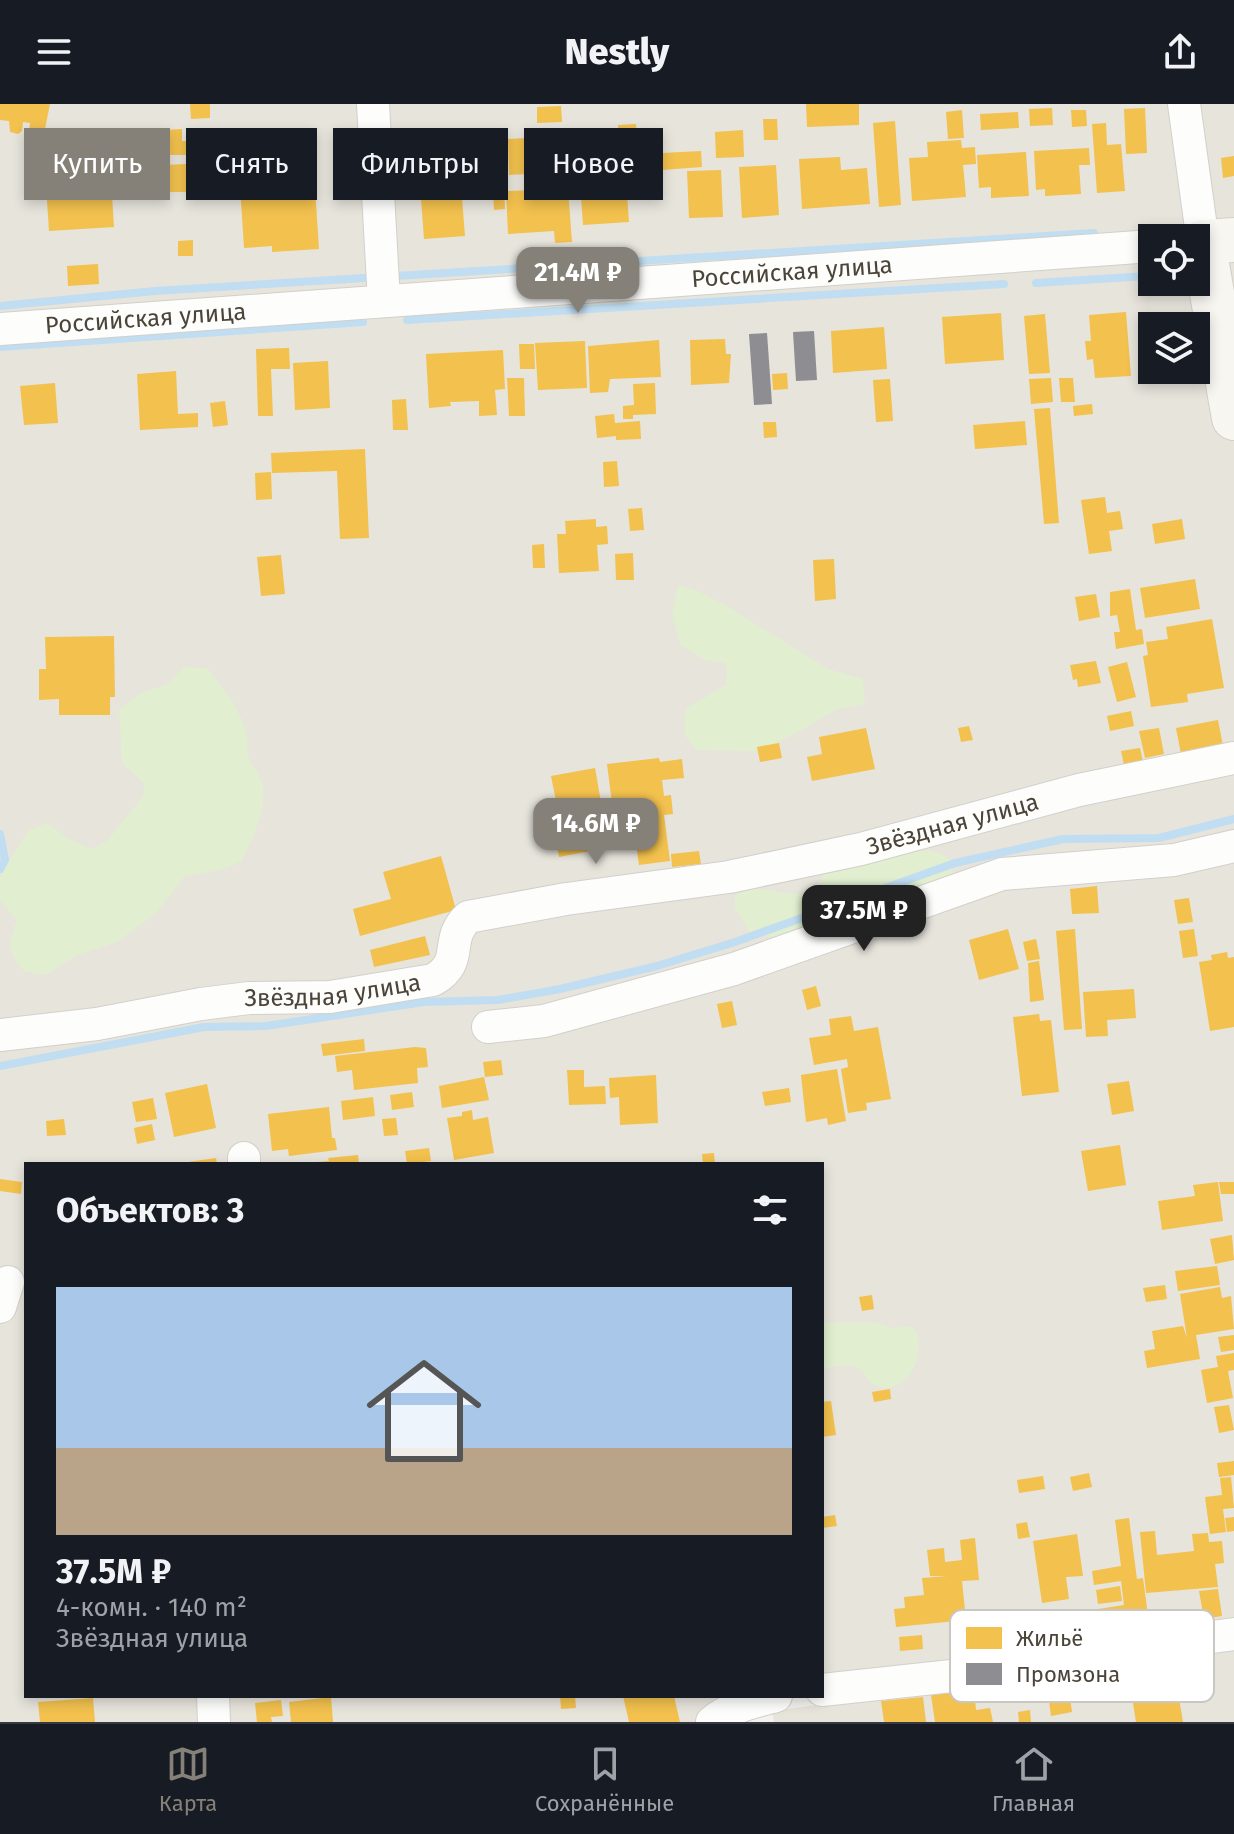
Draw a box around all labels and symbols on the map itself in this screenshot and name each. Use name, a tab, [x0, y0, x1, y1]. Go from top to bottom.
pin: 21.4M ₽	[504, 247, 652, 315]
street label: Российская улица	[690, 251, 894, 293]
street label: Российская улица	[44, 297, 247, 340]
street label: Звёздная улица	[863, 788, 1042, 861]
pin: 14.6M ₽	[522, 798, 670, 866]
pin: 37.5M ₽	[790, 885, 938, 953]
street label: Звёздная улица	[244, 968, 423, 1012]
legend	[950, 1610, 1214, 1702]
text: Жильё	[1016, 1625, 1083, 1652]
text: Промзона	[1016, 1661, 1120, 1688]

